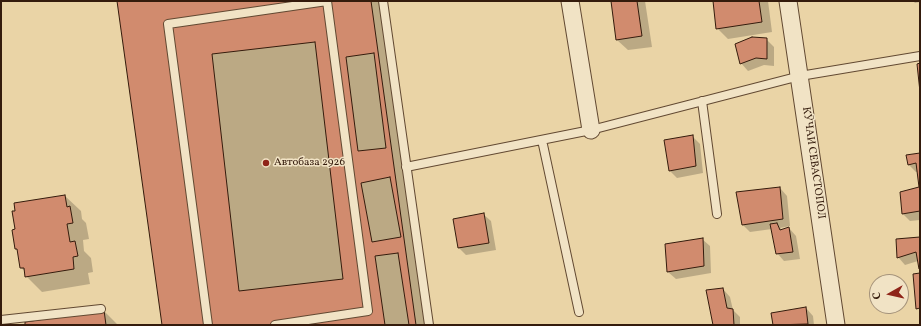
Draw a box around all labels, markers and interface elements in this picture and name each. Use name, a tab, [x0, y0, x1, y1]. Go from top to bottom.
street label: КӮЧАИ СЕВАСТОПОЛ	[799, 106, 827, 220]
place label: Автобаза 2926	[274, 156, 345, 170]
marker: Автобаза 2926	[261, 158, 271, 168]
north arrow	[869, 274, 909, 314]
text: С	[870, 291, 886, 300]

